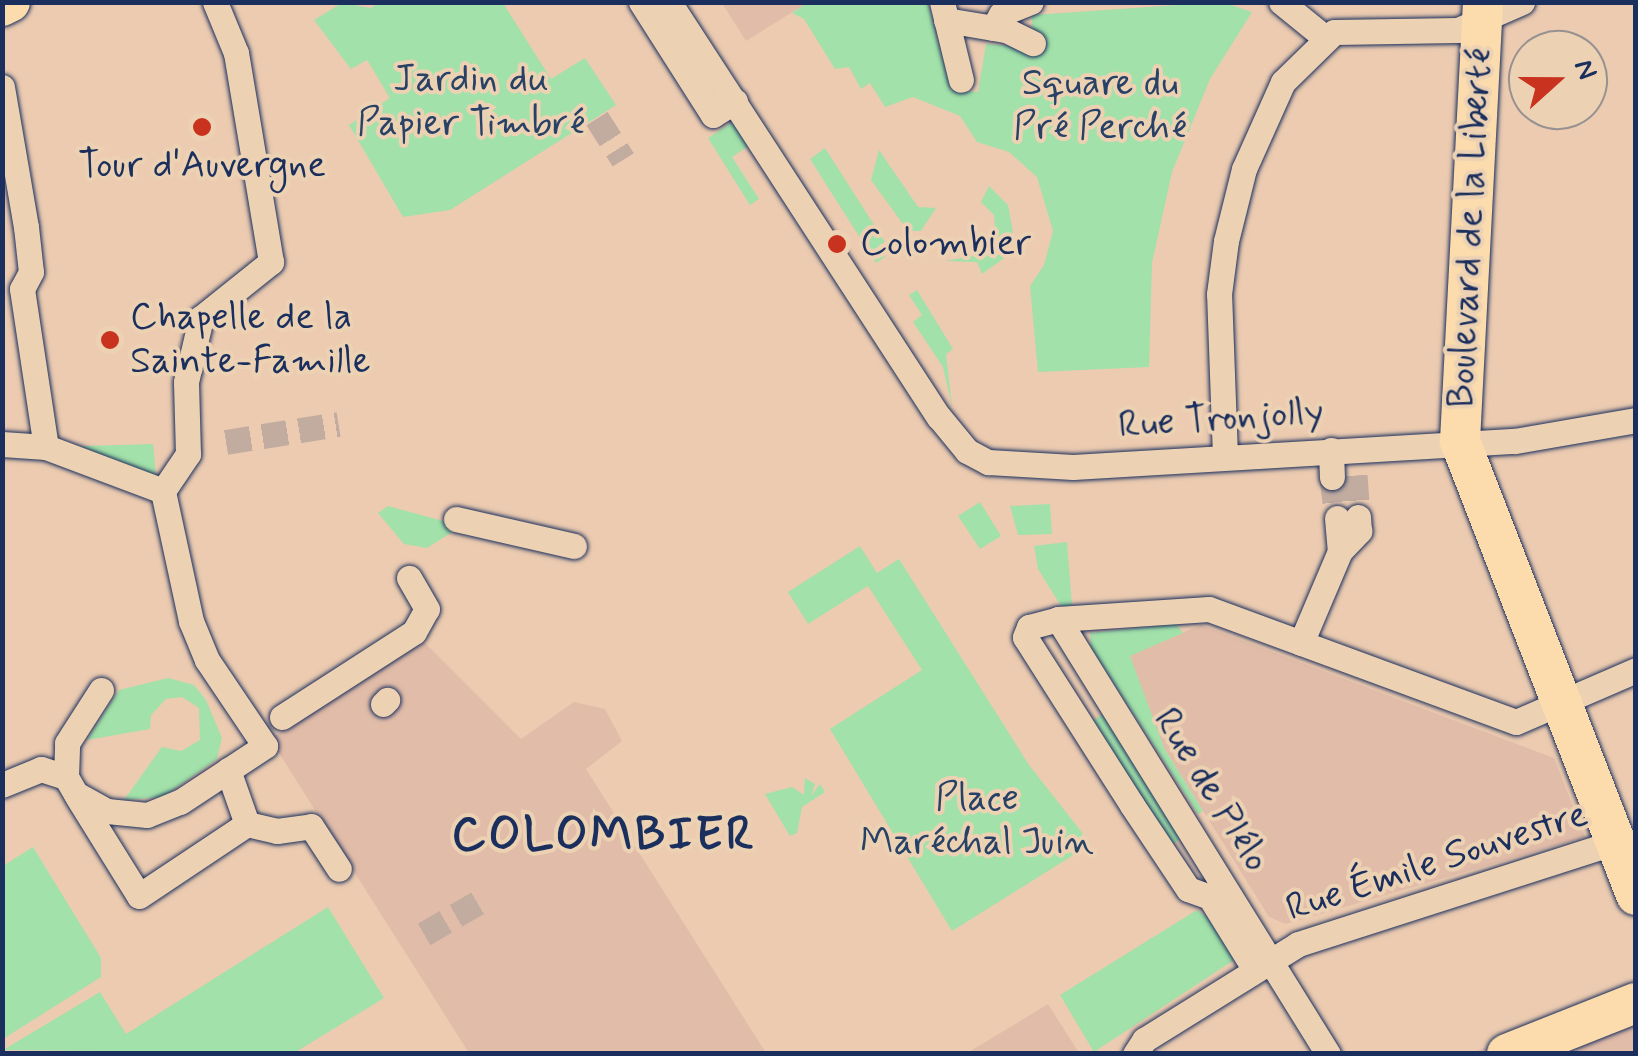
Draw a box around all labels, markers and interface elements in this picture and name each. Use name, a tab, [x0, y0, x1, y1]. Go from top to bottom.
north arrow	[1508, 30, 1608, 130]
street label: Boulevard de la Liberté	[1439, 46, 1503, 410]
text: N	[1564, 54, 1605, 85]
park label: Jardin du Papier Timbré	[357, 57, 585, 146]
park label: Square du Pré Perché	[1013, 61, 1187, 150]
marker: Tour d'Auvergne	[191, 116, 213, 138]
place label: Tour d'Auvergne	[79, 143, 325, 189]
place label: Colombier	[860, 221, 1031, 267]
marker: Colombier	[824, 231, 850, 257]
place label: Chapelle de la Sainte-Famille	[130, 295, 371, 384]
marker: Chapelle de la Sainte-Famille	[99, 329, 121, 351]
street label: Rue Tronjolly	[1117, 389, 1325, 449]
street label: Rue de Plélo	[1142, 698, 1280, 882]
park label: Place Maréchal Juin	[861, 776, 1093, 866]
street label: Rue Émile Souvestre	[1281, 792, 1593, 932]
district label: COLOMBIER	[462, 807, 746, 865]

